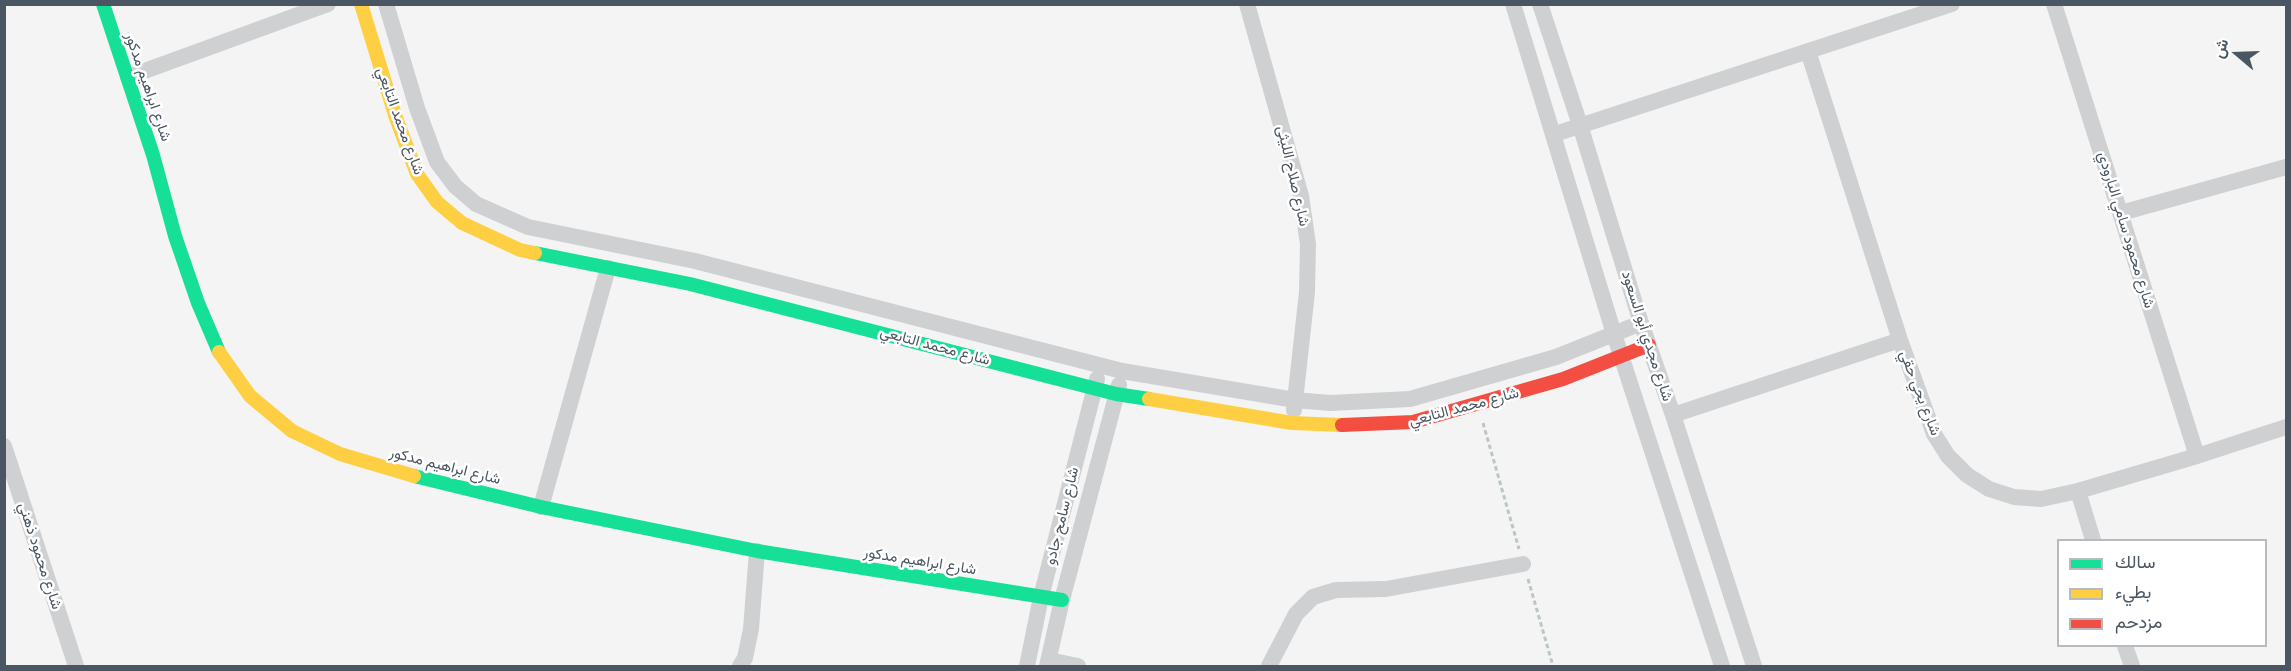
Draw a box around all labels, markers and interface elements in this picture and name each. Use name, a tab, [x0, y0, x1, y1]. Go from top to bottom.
north arrow	[2207, 24, 2267, 84]
street label: شارع ابراهيم مدكور	[121, 30, 175, 144]
text: ش	[2207, 36, 2233, 60]
street label: شارع محمد التابعي	[372, 65, 428, 177]
street label: شارع صلاح الليثى	[1273, 124, 1313, 228]
street label: شارع محمود سامي البارودي	[2094, 150, 2158, 310]
street label: شارع مجدي أبو السعود	[1617, 268, 1677, 404]
street label: شارع محمد التابعي	[878, 323, 992, 369]
street label: شارع يحي حقي	[1895, 348, 1945, 438]
street label: شارع محمد التابعي	[1407, 384, 1521, 430]
street label: شارع ابراهيم مدكور	[388, 444, 502, 488]
street label: شارع سامح جادو	[1041, 465, 1083, 567]
street label: شارع محمود ذهني	[14, 500, 66, 612]
legend	[2057, 539, 2267, 647]
street label: شارع ابراهيم مدكور	[862, 543, 978, 579]
text: سالك	[2115, 550, 2155, 573]
text: بطيء	[2115, 580, 2151, 603]
text: مزدحم	[2115, 610, 2162, 633]

